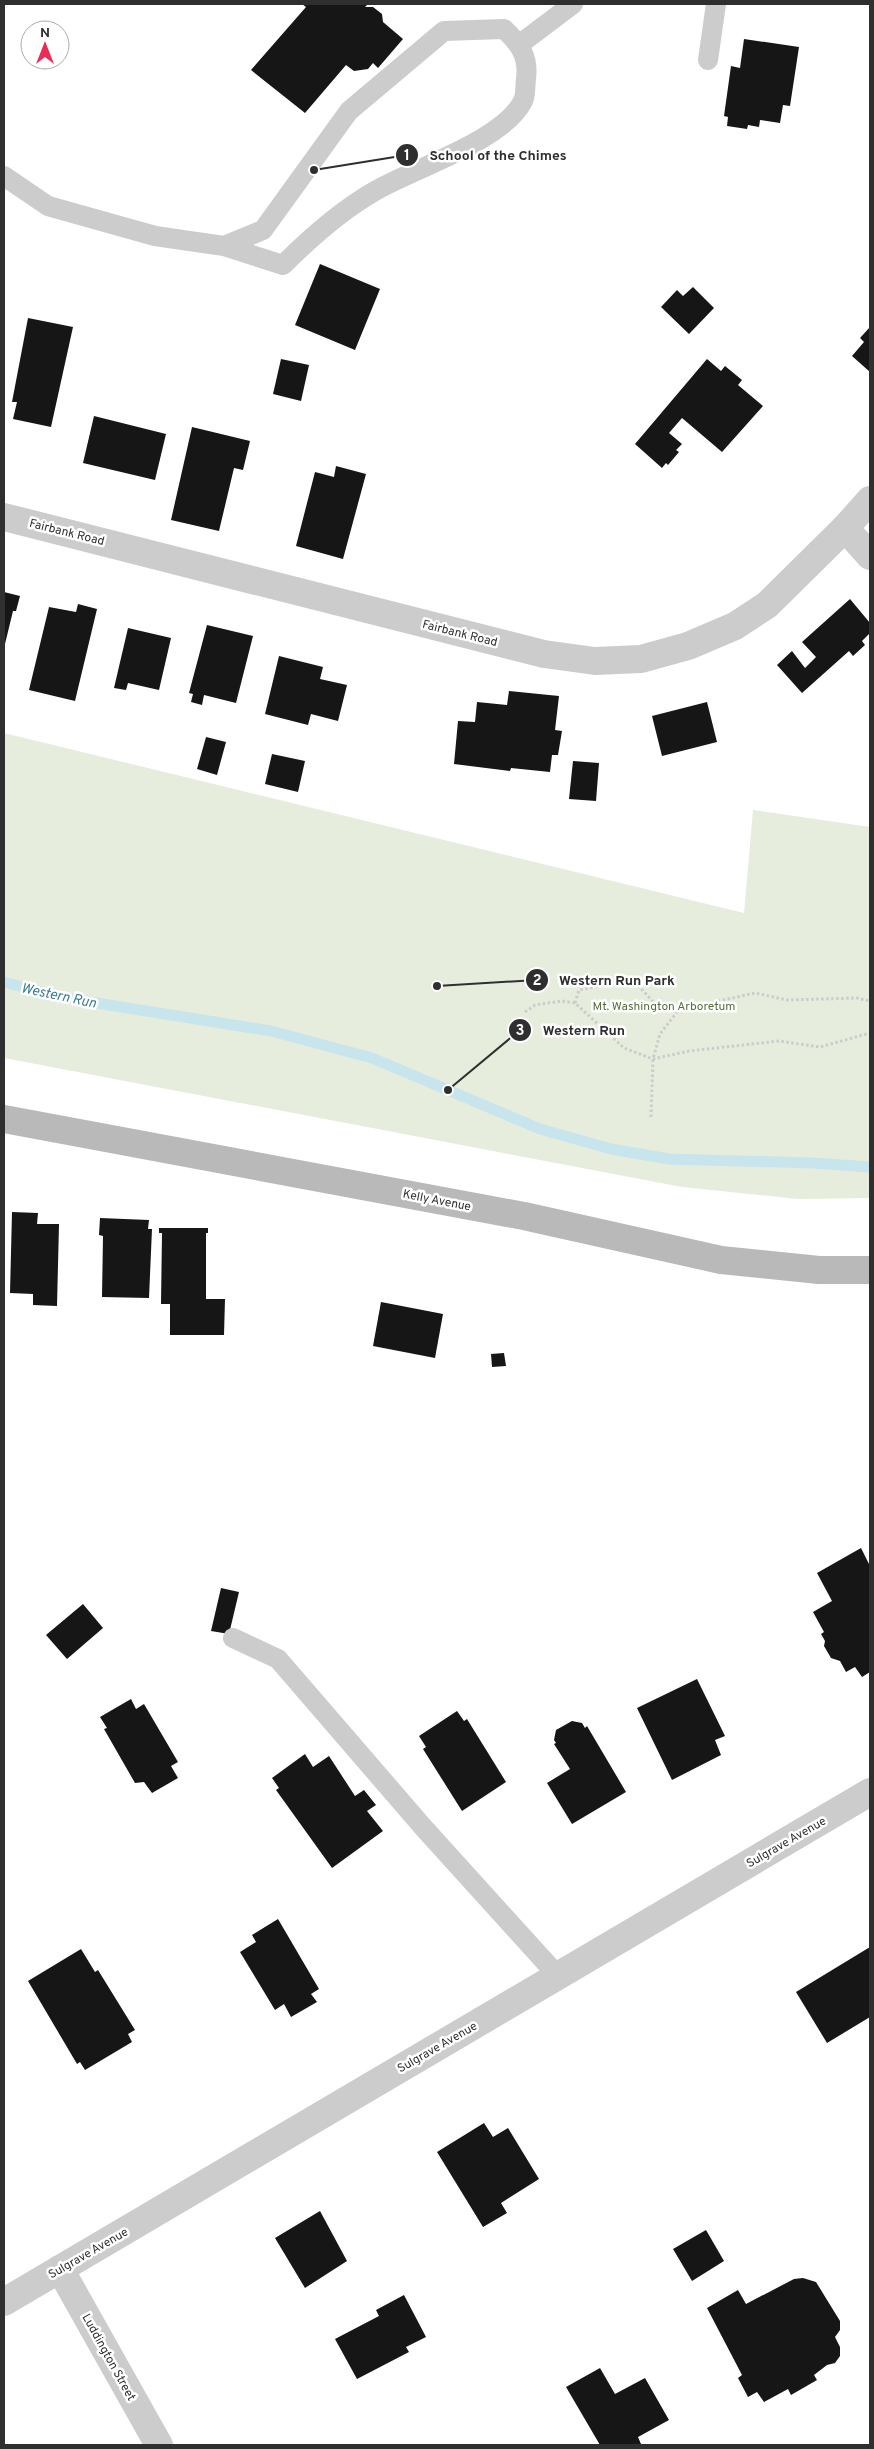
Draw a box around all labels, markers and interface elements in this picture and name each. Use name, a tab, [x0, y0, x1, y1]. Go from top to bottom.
north arrow	[20, 20, 70, 70]
text: N	[40, 25, 50, 42]
callout: School of the Chimes	[394, 140, 576, 169]
text: 1	[404, 147, 410, 166]
text: School of the Chimes	[429, 148, 567, 165]
street label: Fairbank Road	[28, 516, 106, 550]
street label: Fairbank Road	[421, 617, 499, 651]
callout: Western Run Park	[524, 965, 685, 994]
text: 2	[532, 972, 542, 991]
text: Western Run Park	[559, 973, 675, 990]
water label: Western Run	[20, 980, 98, 1013]
park label: Mt. Washington Arboretum	[593, 999, 735, 1015]
callout: Western Run	[508, 1015, 635, 1044]
text: 3	[516, 1022, 525, 1041]
text: Western Run	[543, 1023, 625, 1040]
street label: Kelly Avenue	[401, 1187, 472, 1215]
street label: Sulgrave Avenue	[744, 1814, 829, 1872]
street label: Sulgrave Avenue	[395, 2019, 480, 2077]
street label: Sulgrave Avenue	[46, 2225, 131, 2283]
street label: Luddington Street	[78, 2311, 139, 2404]

